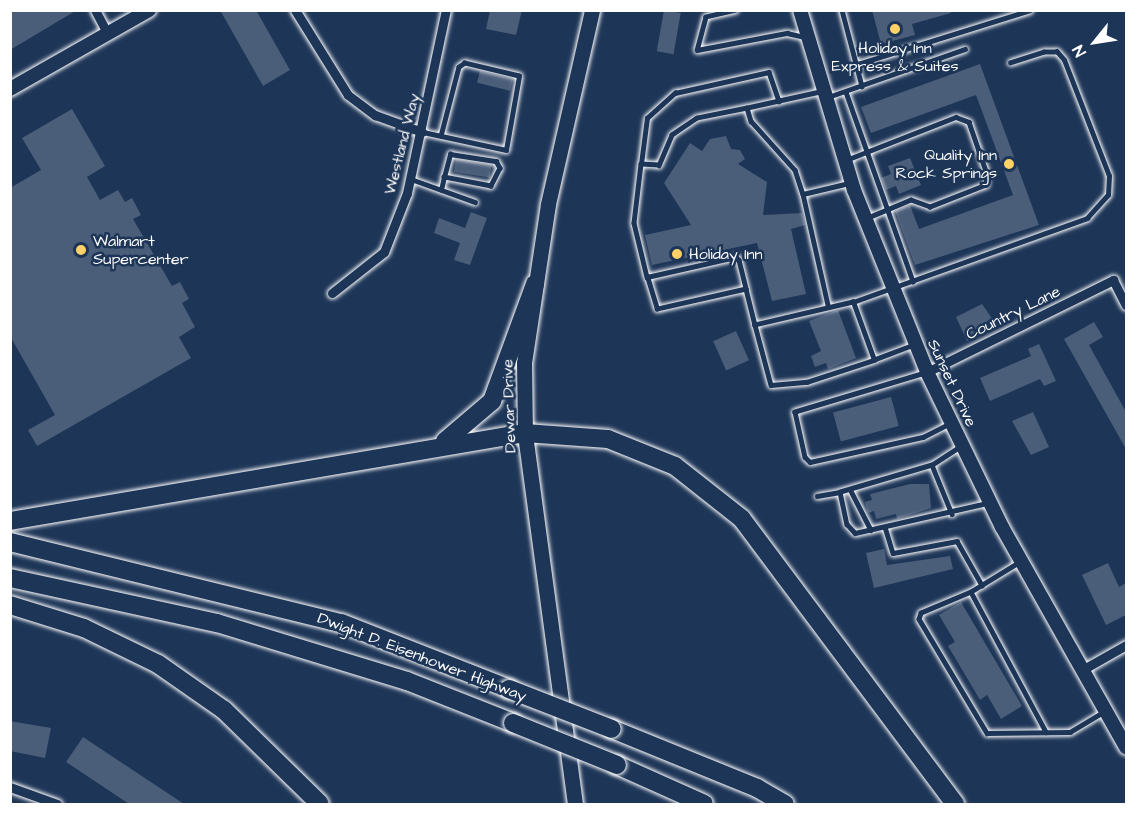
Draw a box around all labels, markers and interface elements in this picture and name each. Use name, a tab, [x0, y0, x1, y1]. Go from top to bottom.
north arrow	[1065, 12, 1125, 72]
marker: Holiday Inn Express & Suites	[888, 22, 902, 36]
place label: Holiday Inn Express & Suites	[832, 38, 958, 76]
text: N	[1067, 41, 1091, 61]
street label: Westland Way	[380, 91, 424, 197]
place label: Quality Inn Rock Springs	[896, 145, 997, 183]
marker: Quality Inn Rock Springs	[1002, 157, 1016, 171]
place label: Walmart Supercenter	[93, 231, 189, 269]
marker: Walmart Supercenter	[74, 243, 88, 257]
place label: Holiday Inn	[689, 244, 763, 264]
marker: Holiday Inn	[670, 247, 684, 261]
street label: Country Lane	[963, 282, 1063, 344]
street label: Sunset Drive	[923, 336, 981, 430]
street label: Dewar Drive	[498, 359, 520, 453]
street label: Dwight D. Eisenhower Highway	[315, 608, 529, 706]

